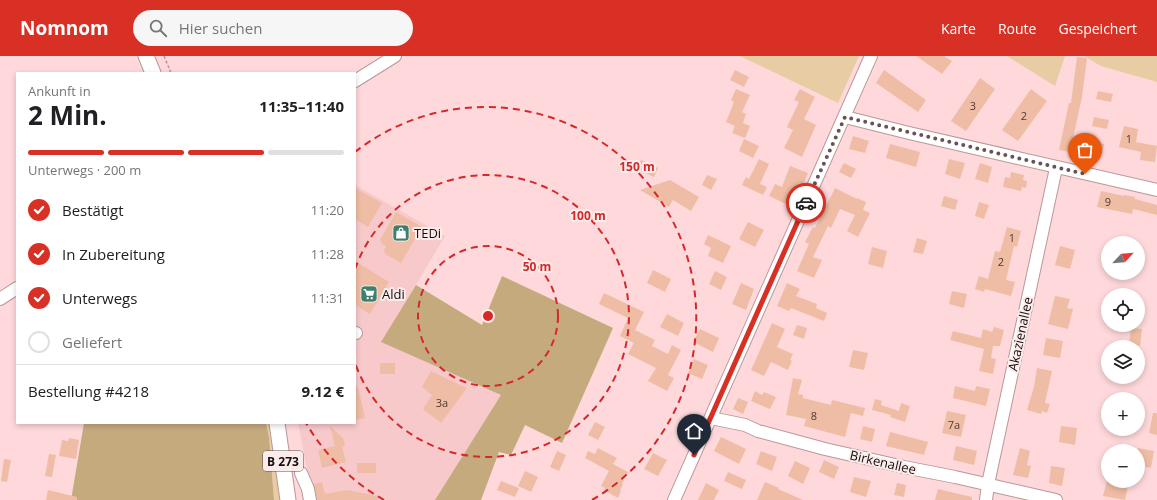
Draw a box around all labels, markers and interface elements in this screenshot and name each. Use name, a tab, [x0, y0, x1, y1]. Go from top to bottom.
search box	[133, 10, 413, 46]
text: Nomnom	[20, 15, 109, 41]
icon: search	[147, 17, 169, 39]
text: Hier suchen	[179, 18, 262, 38]
text: Karte	[941, 19, 976, 38]
text: Route	[998, 19, 1036, 38]
text: Gespeichert	[1058, 19, 1137, 38]
text: Ankunft in	[28, 82, 91, 100]
text: 11:35–11:40	[259, 96, 344, 116]
text: 2 Min.	[28, 97, 107, 133]
house number: 3	[970, 98, 976, 113]
house number: 2	[1021, 108, 1027, 123]
house number: 1	[1126, 131, 1132, 146]
pin	[1068, 133, 1102, 174]
icon: bag	[1074, 139, 1096, 161]
text: 150 m	[619, 158, 655, 175]
text: Unterwegs · 200 m	[28, 161, 141, 179]
courier	[786, 183, 826, 223]
icon: car	[795, 192, 817, 214]
house number: 9	[1105, 194, 1111, 209]
icon: check	[28, 199, 50, 221]
text: Bestätigt	[62, 200, 124, 220]
text: 11:20	[311, 201, 344, 219]
text: 100 m	[570, 207, 606, 224]
shop icon: TEDi	[391, 223, 411, 243]
place label: TEDi	[414, 224, 441, 242]
house number: 1	[1009, 230, 1015, 245]
north arrow	[1101, 236, 1145, 280]
map controls	[1101, 236, 1145, 488]
icon: check	[28, 243, 50, 265]
text: In Zubereitung	[62, 244, 165, 264]
text: 11:28	[311, 245, 344, 263]
house number: 2	[998, 254, 1004, 269]
text: 50 m	[523, 258, 551, 275]
supermarket icon: Aldi	[359, 284, 379, 304]
place label: Aldi	[382, 285, 405, 303]
icon: check	[28, 287, 50, 309]
text: Unterwegs	[62, 288, 137, 308]
button: locate	[1101, 288, 1145, 332]
text: 11:31	[311, 289, 344, 307]
street label: Akazienallee	[1003, 295, 1037, 373]
centre of rings	[481, 309, 495, 323]
text: Geliefert	[62, 332, 122, 352]
button: layers	[1101, 340, 1145, 384]
text: Bestellung #4218	[28, 381, 149, 401]
text: 9.12 €	[302, 381, 344, 401]
button: +	[1101, 392, 1145, 436]
house number: 3a	[436, 395, 448, 410]
house number: 8	[811, 408, 817, 423]
pin	[677, 414, 711, 455]
house number: 7a	[948, 417, 960, 432]
icon: home	[683, 420, 705, 442]
button: −	[1101, 444, 1145, 488]
street label: Birkenallee	[848, 446, 918, 478]
road number: B 273	[263, 451, 303, 471]

